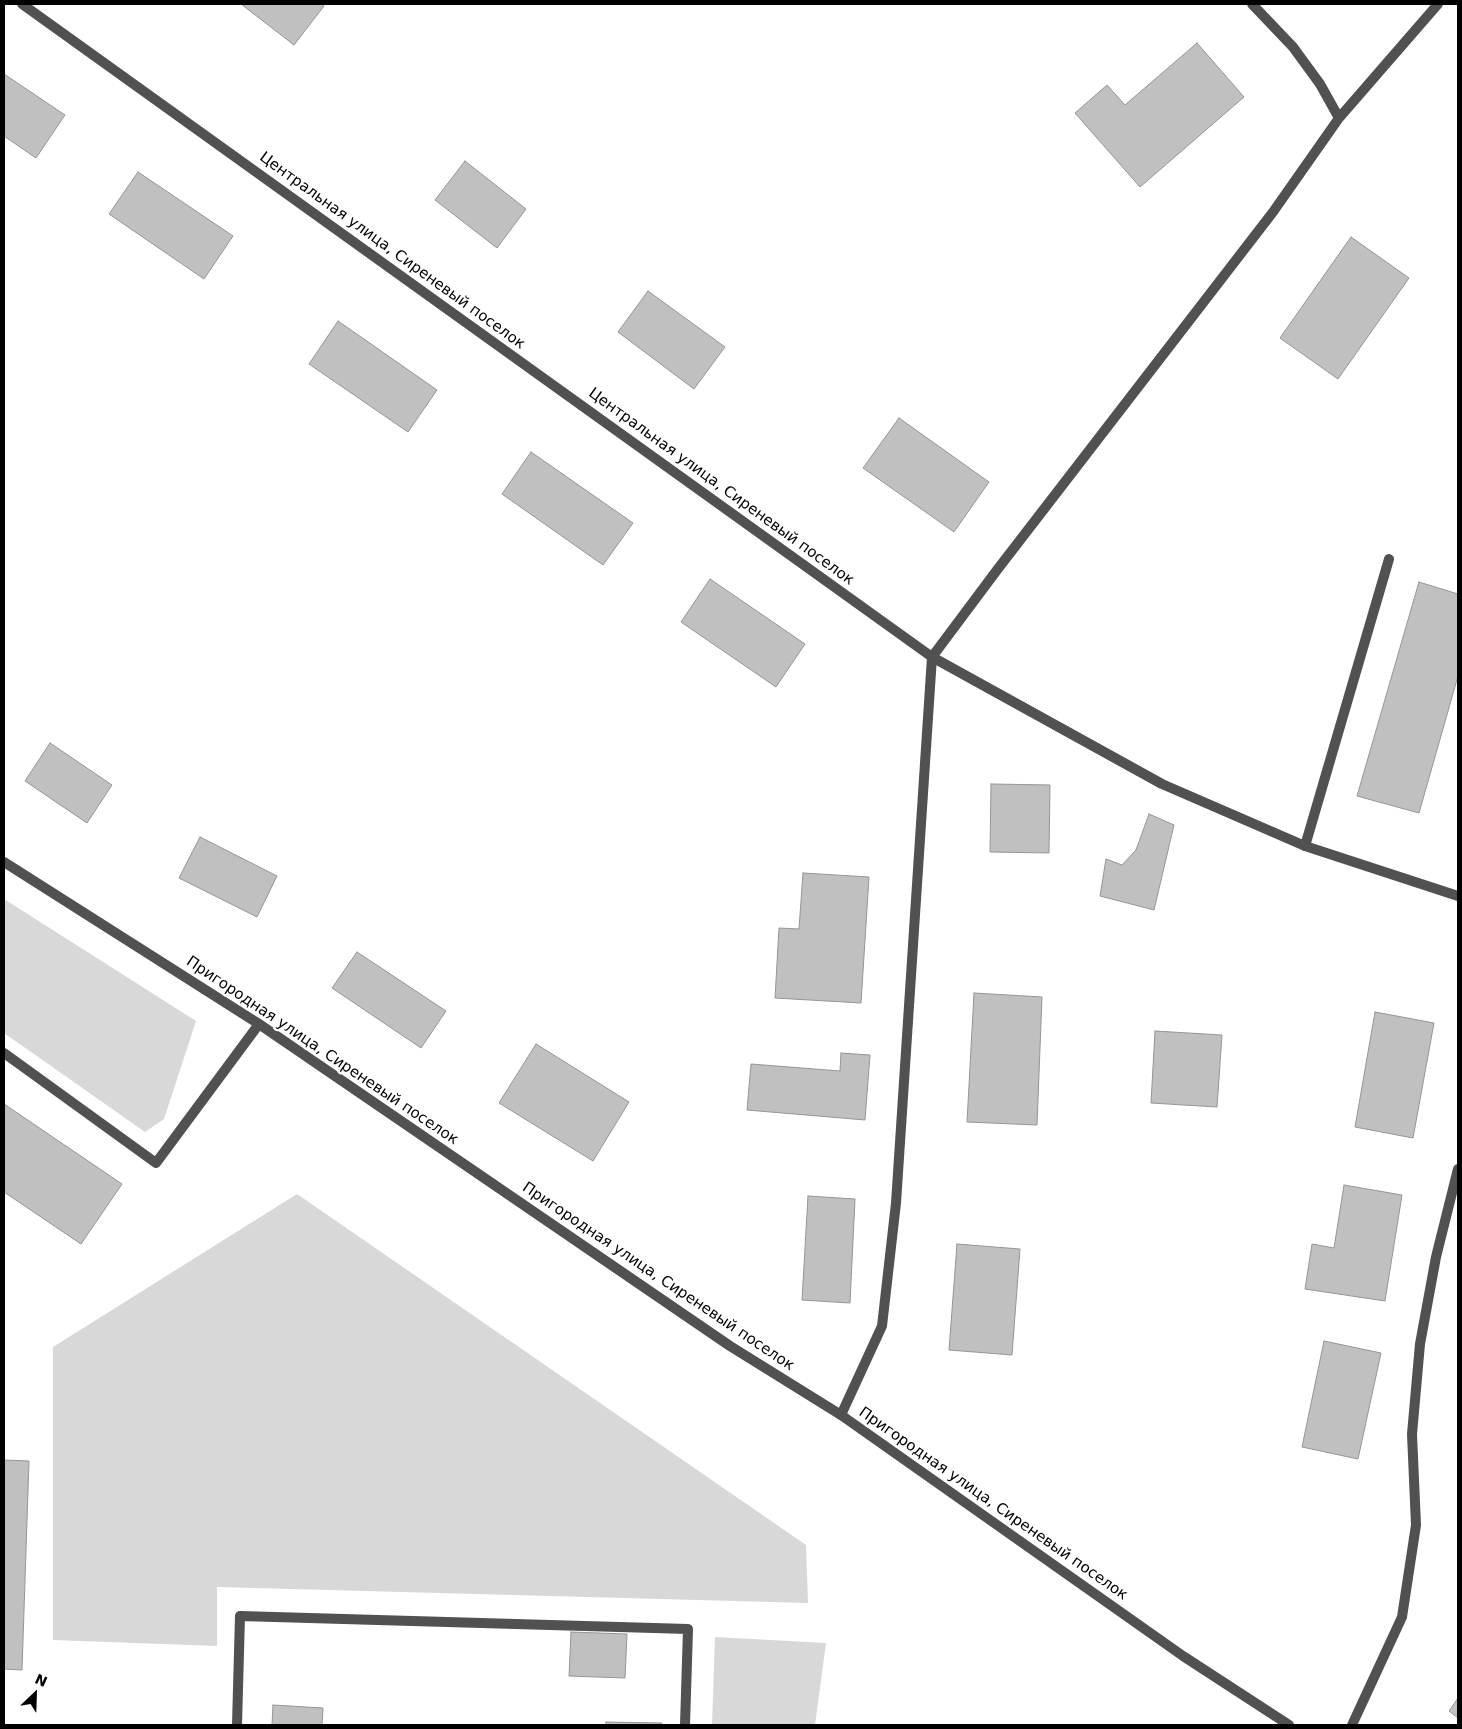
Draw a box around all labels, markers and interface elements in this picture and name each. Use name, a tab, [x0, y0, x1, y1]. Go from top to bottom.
street label: Центральная улица, Сиреневый поселок	[256, 148, 528, 354]
street label: Центральная улица, Сиреневый поселок	[585, 384, 857, 590]
street label: Пригородная улица, Сиреневый поселок	[183, 953, 461, 1149]
street label: Пригородная улица, Сиреневый поселок	[519, 1179, 797, 1375]
street label: Пригородная улица, Сиреневый поселок	[855, 1404, 1131, 1604]
north arrow	[10, 1669, 60, 1719]
text: N	[32, 1671, 50, 1690]

